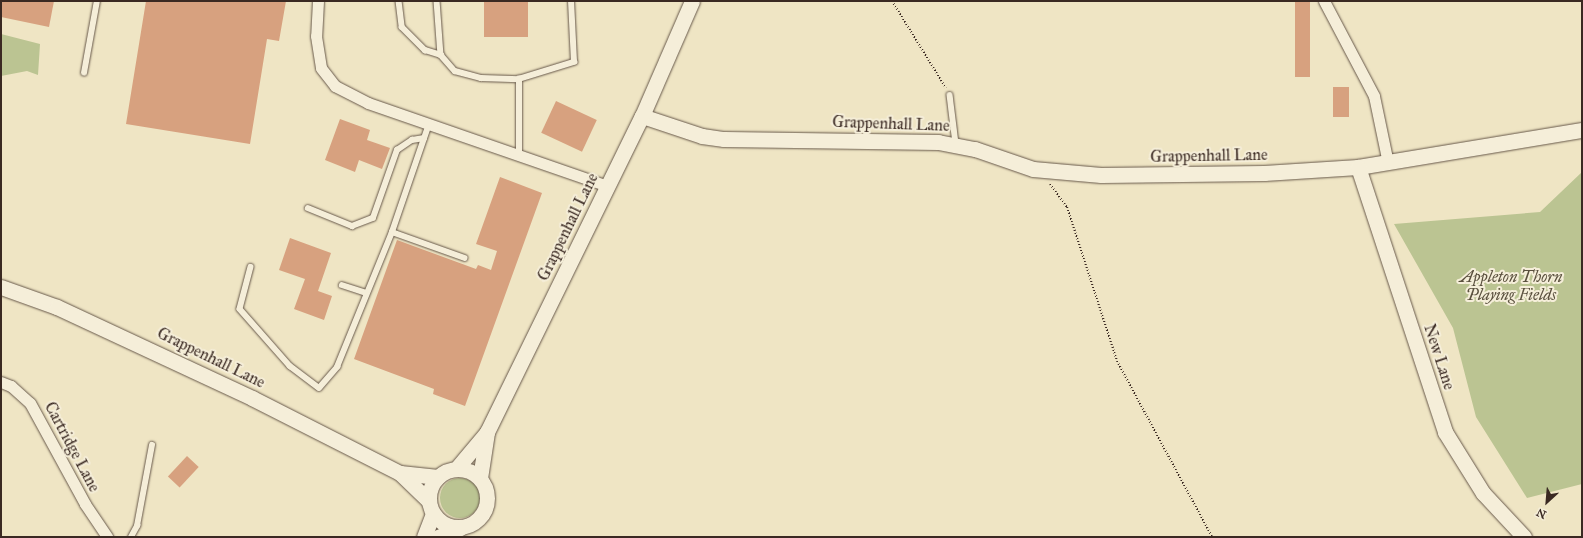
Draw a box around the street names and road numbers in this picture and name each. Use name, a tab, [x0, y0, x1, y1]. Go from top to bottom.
street label: Grappenhall Lane	[832, 112, 950, 136]
street label: Grappenhall Lane	[1150, 145, 1268, 167]
street label: Grappenhall Lane	[534, 170, 602, 284]
street label: New Lane	[1419, 322, 1459, 392]
street label: Grappenhall Lane	[154, 324, 268, 392]
street label: Cartridge Lane	[40, 399, 104, 495]

